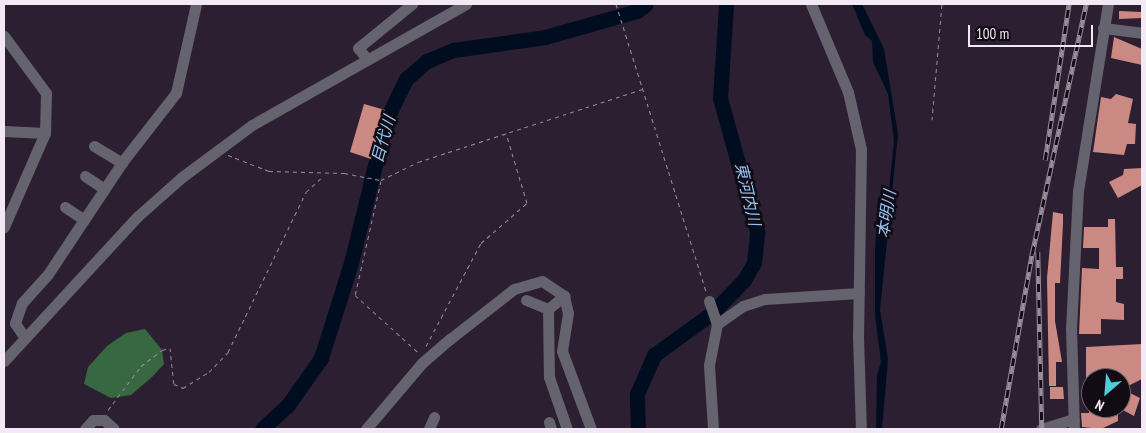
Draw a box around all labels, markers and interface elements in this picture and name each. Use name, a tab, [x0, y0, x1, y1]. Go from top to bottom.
scale bar	[971, 15, 1096, 47]
text: 100 m	[976, 24, 1009, 43]
water label: 目代川	[367, 113, 399, 165]
water label: 東河内川	[731, 161, 765, 227]
water label: 本明川	[873, 189, 899, 239]
north arrow	[1081, 368, 1131, 418]
text: N	[1092, 396, 1107, 415]

